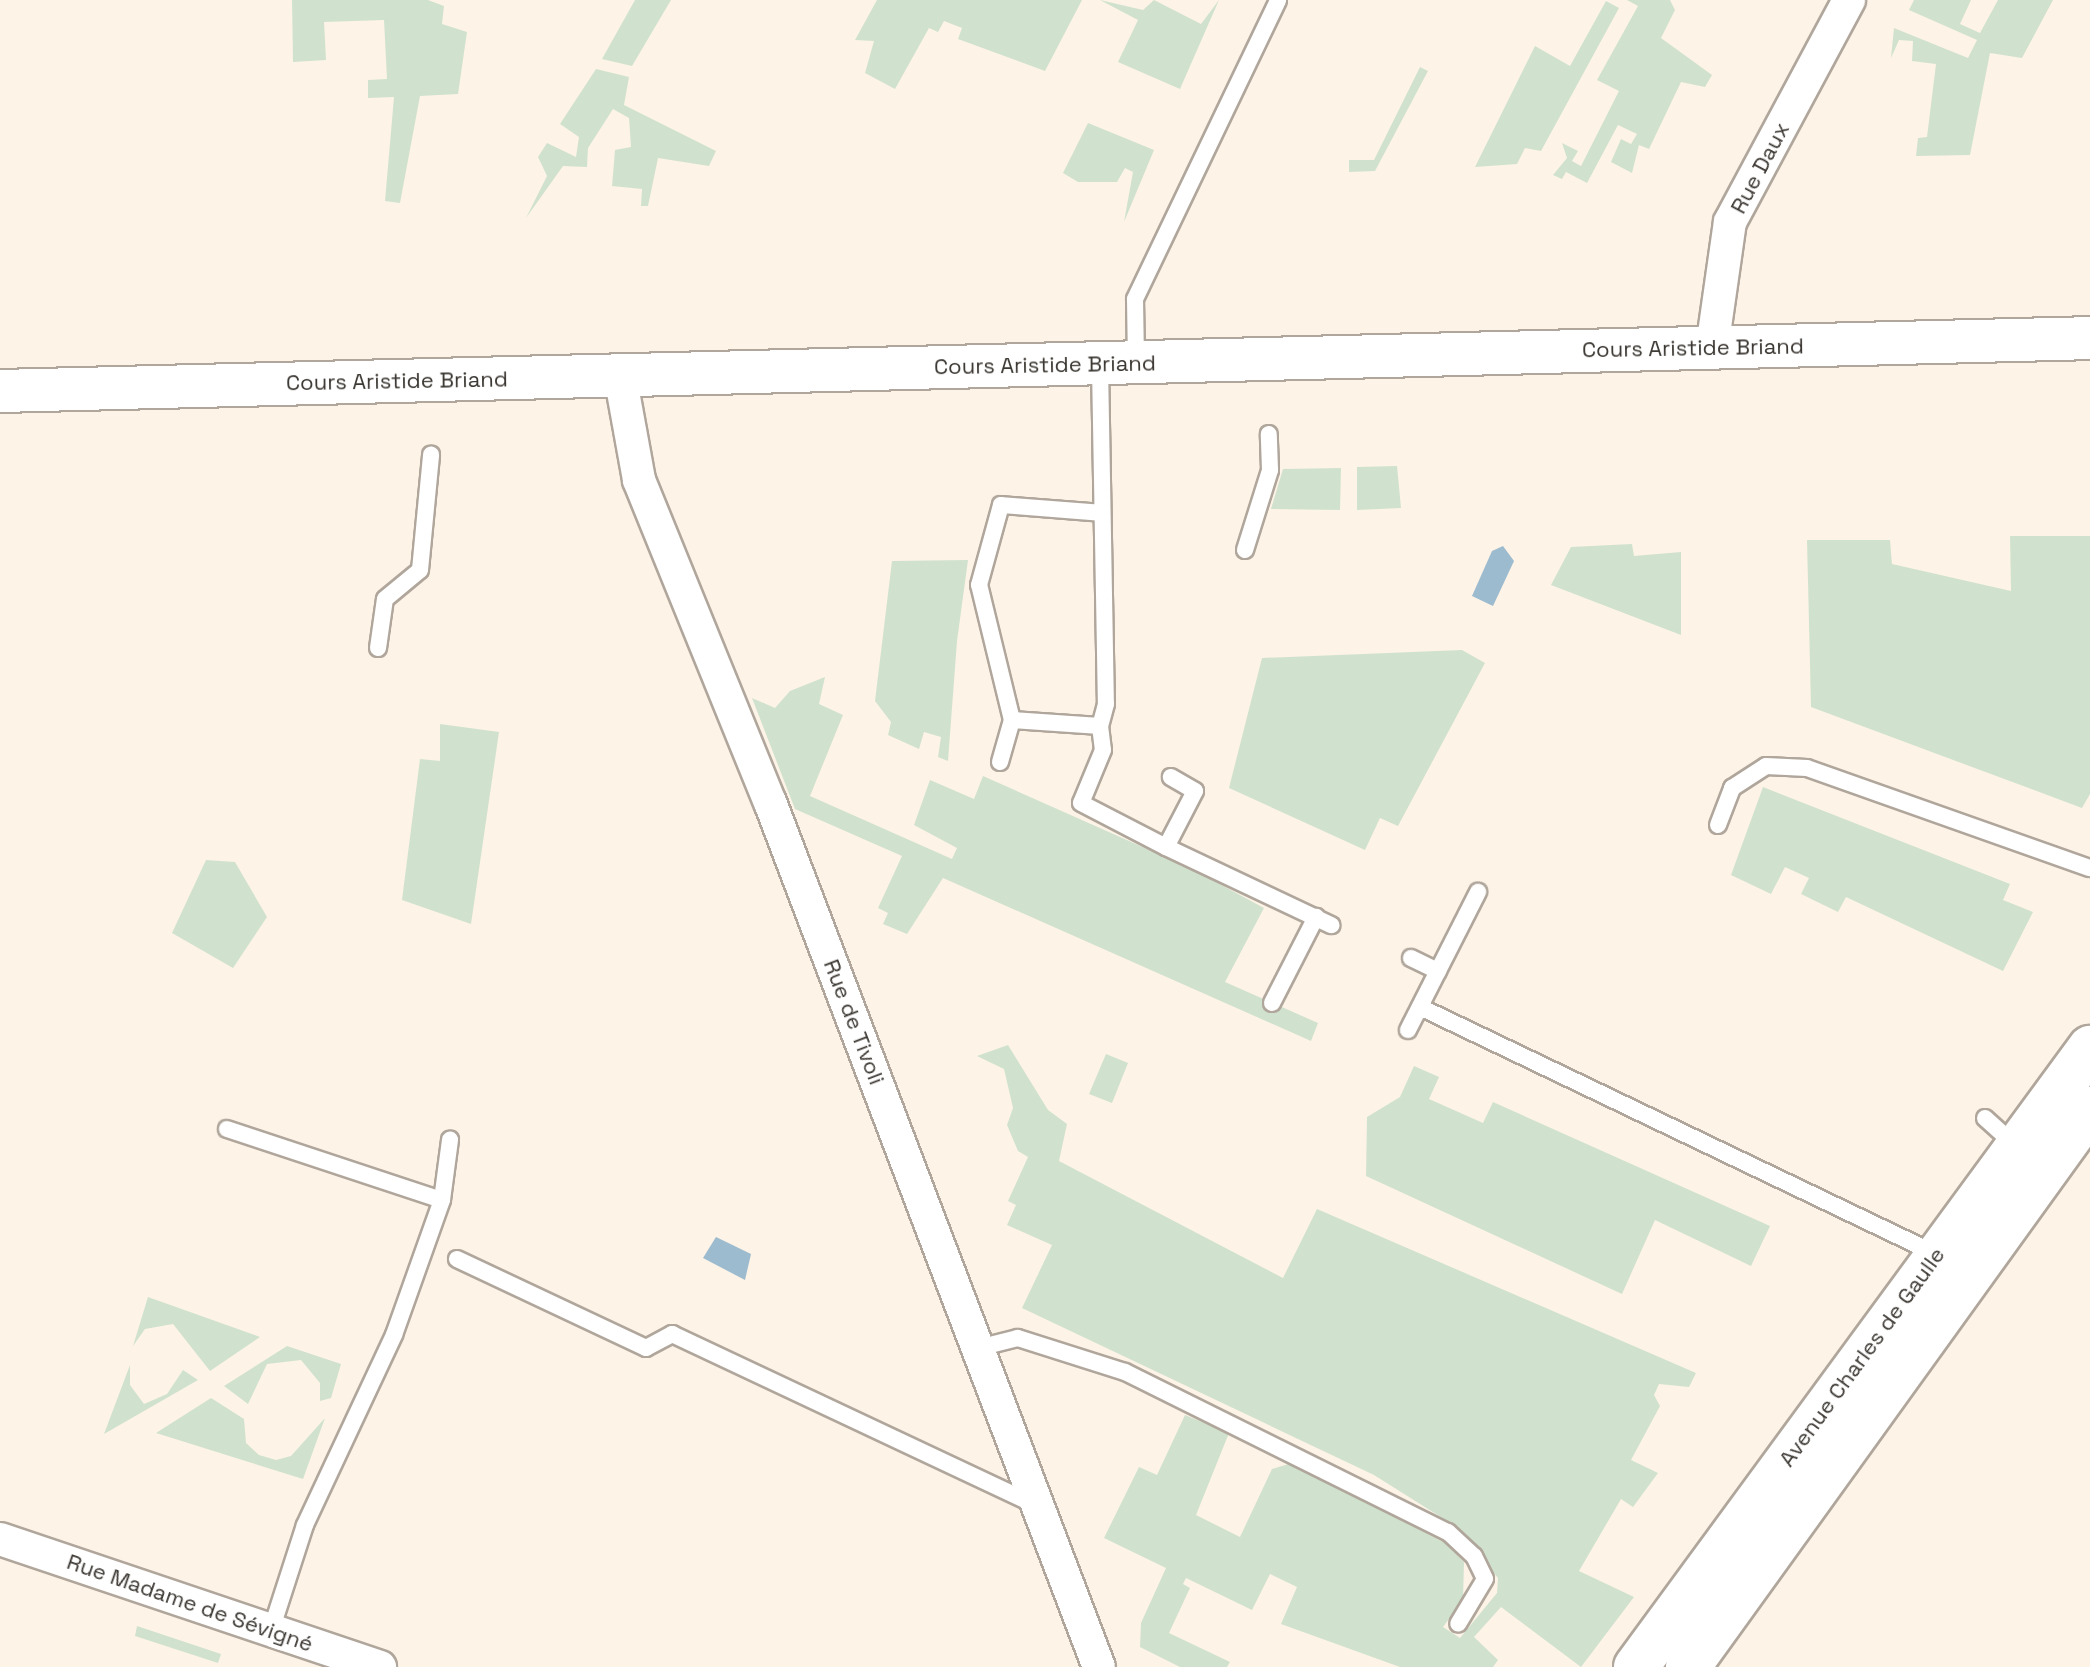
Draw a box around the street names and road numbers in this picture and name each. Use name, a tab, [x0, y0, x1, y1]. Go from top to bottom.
street label: Rue Daux	[1725, 118, 1795, 218]
street label: Cours Aristide Briand	[1582, 333, 1804, 363]
street label: Cours Aristide Briand	[934, 350, 1156, 380]
street label: Cours Aristide Briand	[286, 366, 508, 396]
street label: Rue de Tivoli	[818, 955, 890, 1089]
street label: Avenue Charles de Gaulle	[1774, 1242, 1950, 1472]
street label: Rue Madame de Sévigné	[63, 1548, 317, 1658]

